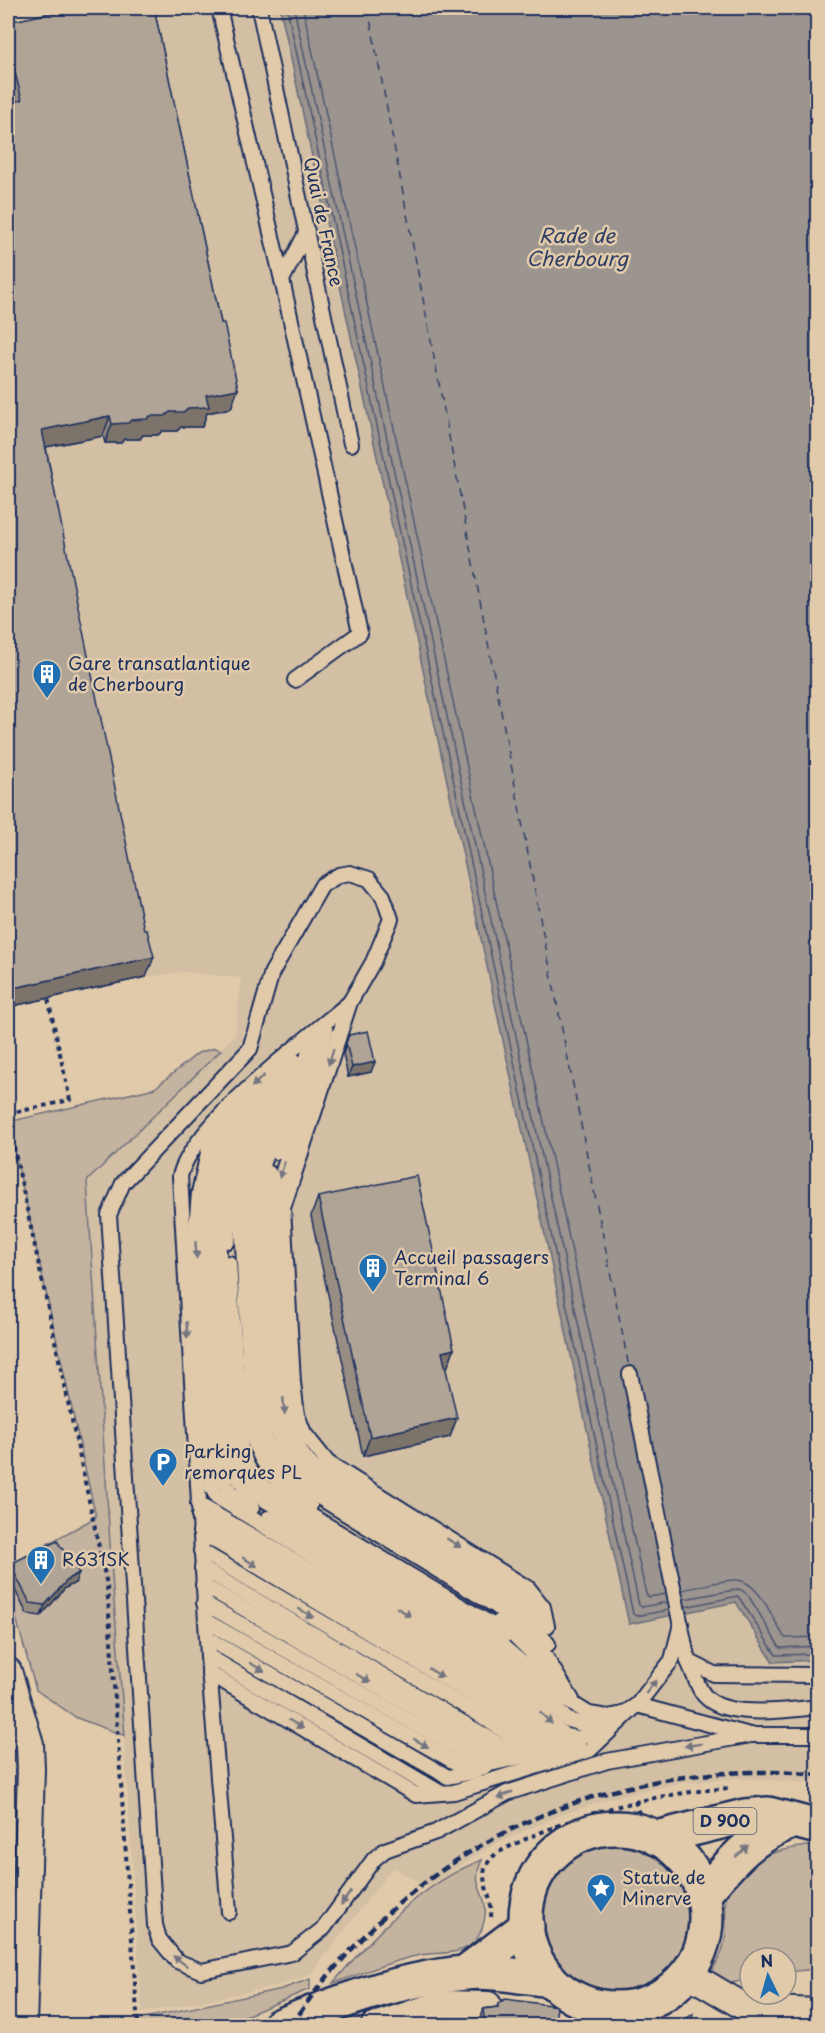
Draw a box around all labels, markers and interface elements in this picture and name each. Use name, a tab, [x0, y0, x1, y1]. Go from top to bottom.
street label: Quai de France	[298, 154, 351, 289]
water label: Rade de Cherbourg	[526, 220, 629, 273]
place label: Gare transatlantique de Cherbourg	[68, 649, 251, 697]
building icon: Gare transatlantique de Cherbourg	[31, 658, 63, 700]
one-way arrow	[326, 1048, 335, 1066]
one-way arrow	[251, 1073, 265, 1087]
one-way arrow	[277, 1161, 286, 1179]
one-way arrow	[191, 1241, 201, 1260]
place label: Accueil passagers Terminal 6	[394, 1243, 549, 1291]
building icon: Accueil passagers Terminal 6	[357, 1252, 389, 1294]
one-way arrow	[183, 1320, 192, 1339]
one-way arrow	[279, 1396, 289, 1415]
place label: Parking remorques PL	[184, 1437, 302, 1485]
parking icon: Parking remorques PL	[147, 1446, 179, 1488]
one-way arrow	[446, 1538, 462, 1549]
building icon: R631SK	[25, 1544, 57, 1586]
place label: R631SK	[62, 1545, 130, 1572]
one-way arrow	[242, 1557, 258, 1568]
one-way arrow	[396, 1606, 412, 1617]
one-way arrow	[298, 1607, 314, 1618]
one-way arrow	[249, 1662, 266, 1672]
one-way arrow	[428, 1668, 445, 1678]
one-way arrow	[355, 1673, 372, 1683]
one-way arrow	[644, 1679, 657, 1695]
one-way arrow	[539, 1711, 554, 1725]
one-way arrow	[288, 1719, 304, 1730]
one-way arrow	[413, 1738, 430, 1748]
one-way arrow	[684, 1740, 703, 1749]
one-way arrow	[497, 1790, 514, 1799]
road number: D 900	[694, 1808, 756, 1834]
one-way arrow	[734, 1844, 749, 1858]
place label: Statue de Minerve	[622, 1863, 706, 1911]
place icon: Statue de Minerve	[585, 1872, 617, 1914]
one-way arrow	[340, 1889, 352, 1905]
north arrow	[738, 1946, 798, 2006]
text: N	[759, 1948, 774, 1973]
one-way arrow	[172, 1955, 188, 1967]

